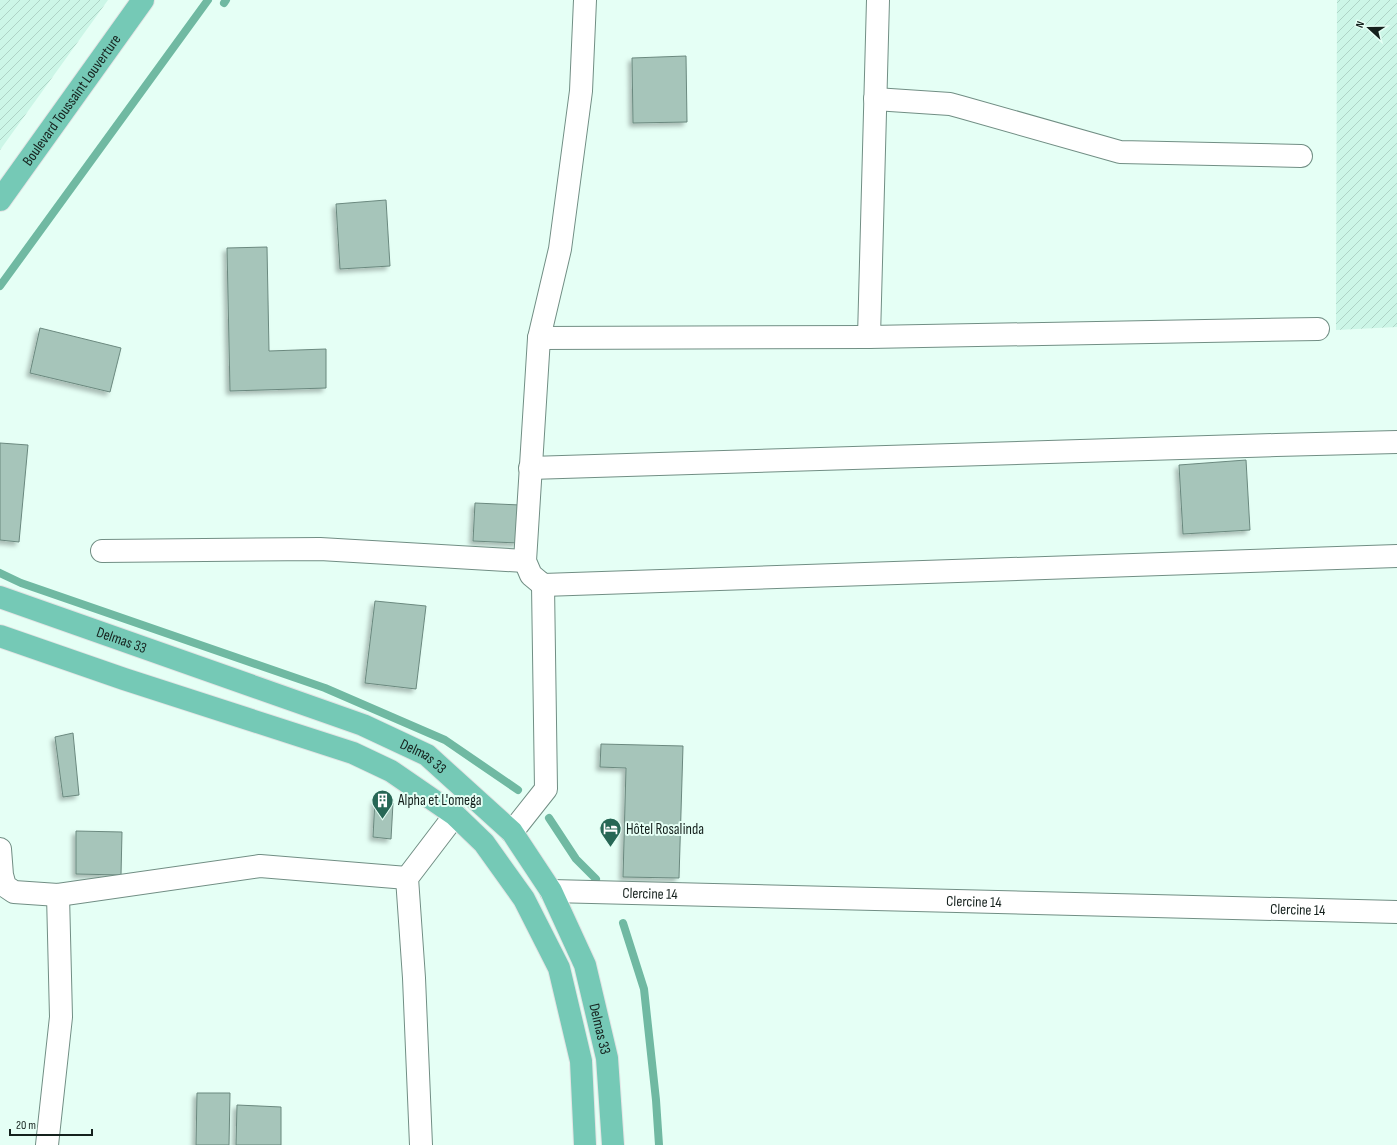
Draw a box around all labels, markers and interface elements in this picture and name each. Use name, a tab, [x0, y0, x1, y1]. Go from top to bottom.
north arrow	[1349, 8, 1389, 48]
text: N	[1353, 19, 1367, 30]
street label: Boulevard Toussaint Louverture	[18, 31, 125, 170]
street label: Delmas 33	[94, 623, 149, 658]
street label: Delmas 33	[397, 735, 450, 778]
building icon: Alpha et L'omega	[370, 787, 396, 820]
place label: Alpha et L'omega	[397, 791, 482, 810]
hotel icon: Hôtel Rosalinda	[598, 816, 624, 849]
place label: Hôtel Rosalinda	[626, 820, 704, 839]
street label: Clercine 14	[622, 884, 678, 904]
street label: Clercine 14	[946, 892, 1002, 912]
street label: Clercine 14	[1270, 900, 1326, 920]
street label: Delmas 33	[584, 1001, 615, 1056]
scale bar	[10, 1111, 92, 1137]
text: 20 m	[16, 1118, 36, 1133]

